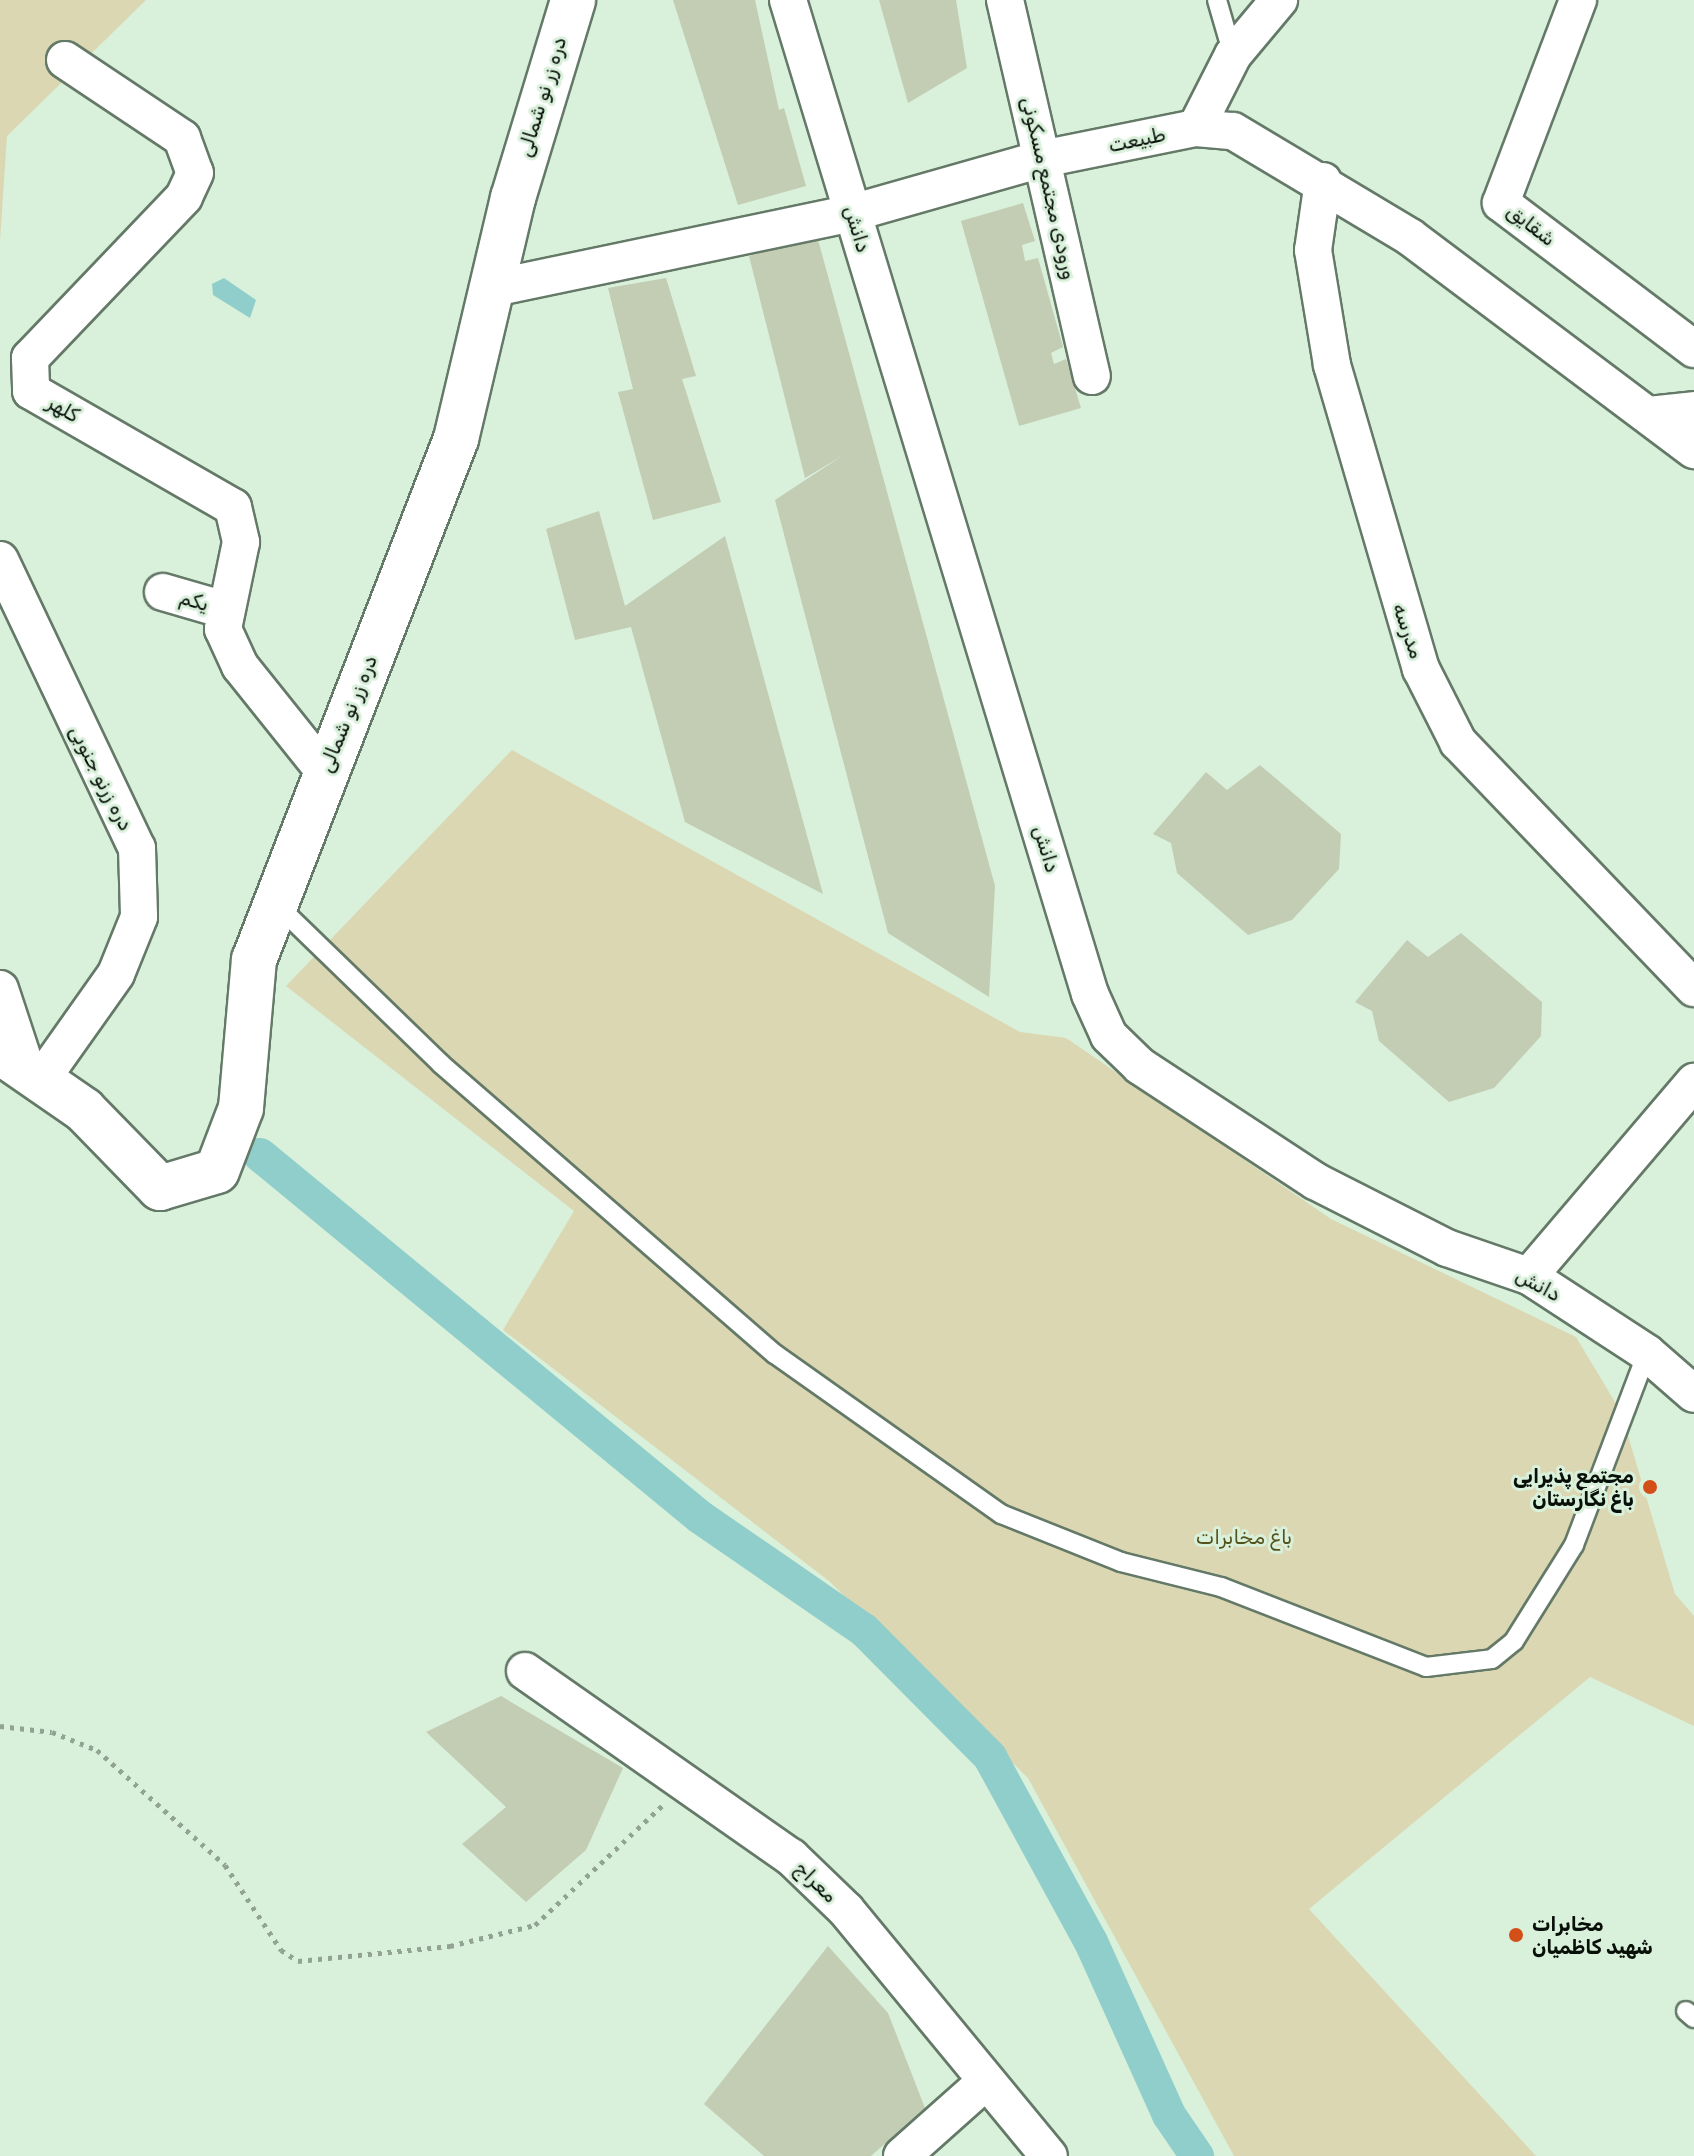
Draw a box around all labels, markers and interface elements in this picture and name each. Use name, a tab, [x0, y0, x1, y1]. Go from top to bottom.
street label: دره زر نو شمالی	[512, 34, 572, 160]
street label: ورودی مجتمع مسکونی	[1016, 94, 1082, 282]
street label: طبیعت	[1106, 122, 1168, 158]
street label: شقایق	[1502, 199, 1560, 251]
street label: دانش	[839, 203, 875, 255]
street label: کلهر	[43, 390, 83, 428]
street label: یکم	[177, 585, 211, 617]
street label: مدرسه	[1387, 600, 1429, 662]
street label: دره زر نو شمالی	[314, 652, 382, 776]
street label: دره زرنو جنوبی	[64, 721, 138, 835]
street label: دانش	[1028, 823, 1064, 875]
street label: دانش	[1511, 1263, 1565, 1307]
place label: مجتمع پذیرایی باغ نگارستان	[1513, 1464, 1634, 1511]
marker: مجتمع پذیرایی باغ نگارستان	[1641, 1478, 1659, 1496]
park label: باغ مخابرات	[1196, 1525, 1292, 1549]
street label: معراج	[790, 1856, 842, 1908]
place label: مخابرات شهید کاظمیان	[1532, 1912, 1653, 1959]
marker: مخابرات شهید کاظمیان	[1507, 1926, 1525, 1944]

